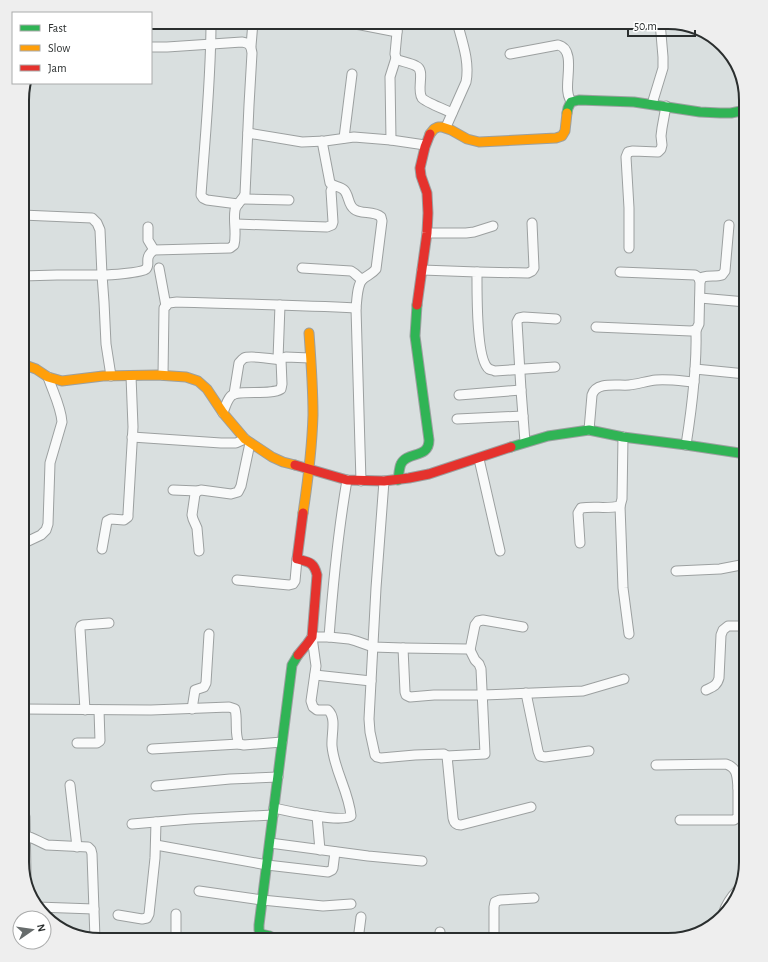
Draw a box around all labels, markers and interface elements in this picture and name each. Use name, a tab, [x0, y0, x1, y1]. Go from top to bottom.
legend	[12, 12, 152, 84]
scale bar	[628, 12, 695, 38]
text: 50 m	[634, 20, 657, 32]
text: Fast	[48, 22, 67, 34]
text: Slow	[48, 42, 70, 54]
text: Jam	[48, 62, 67, 74]
north arrow	[12, 910, 52, 950]
text: N	[35, 923, 47, 933]

